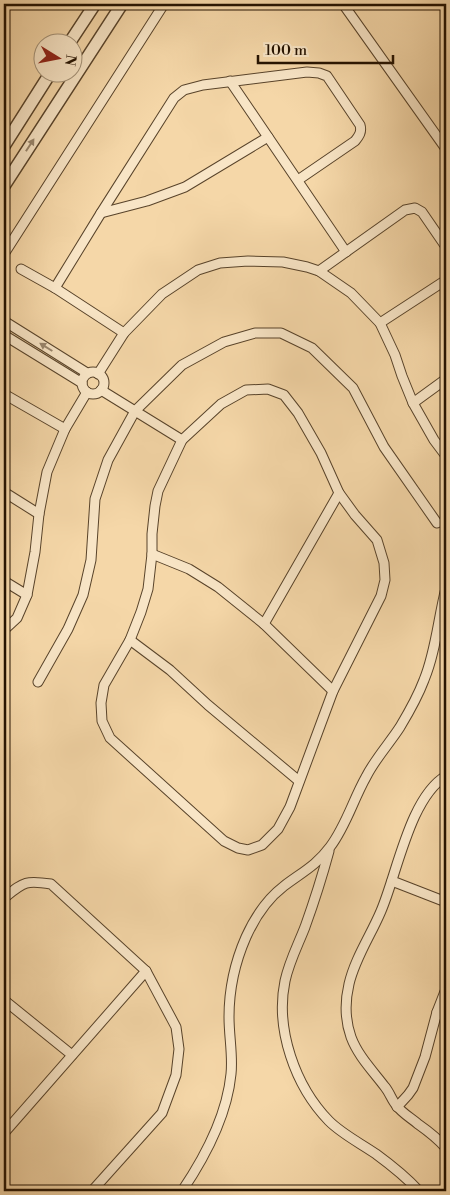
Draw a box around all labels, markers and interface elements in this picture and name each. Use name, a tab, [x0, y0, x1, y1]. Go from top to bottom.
north arrow	[32, 32, 82, 82]
scale bar	[258, 32, 392, 64]
text: 100 m	[265, 41, 307, 60]
text: N	[60, 53, 80, 67]
one-way arrow	[26, 139, 35, 152]
one-way arrow	[39, 343, 53, 352]

